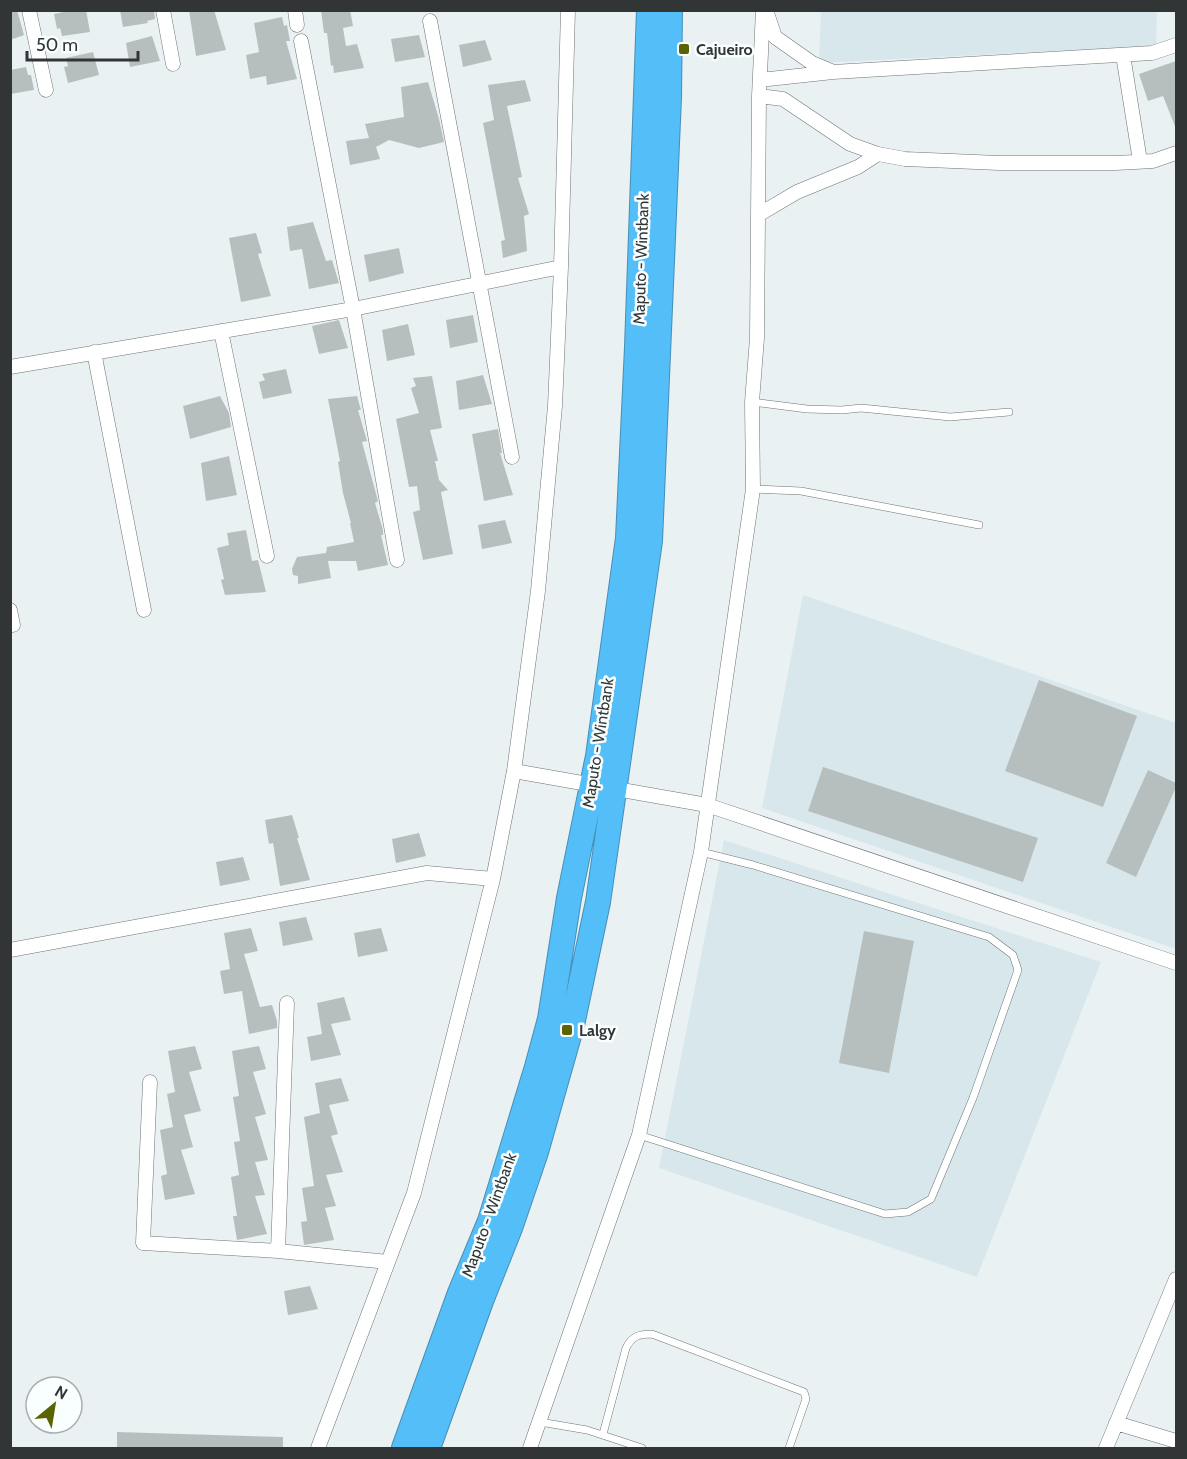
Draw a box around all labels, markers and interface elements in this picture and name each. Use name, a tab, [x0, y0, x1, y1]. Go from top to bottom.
scale bar	[27, 24, 138, 62]
text: 50 m	[36, 34, 78, 56]
place label: Cajueiro	[696, 40, 753, 59]
marker: Cajueiro	[677, 42, 691, 56]
street label: Maputo - Wintbank	[629, 192, 653, 325]
street label: Maputo - Wintbank	[578, 676, 618, 809]
place label: Lalgy	[579, 1021, 616, 1040]
marker: Lalgy	[560, 1023, 574, 1037]
street label: Maputo - Wintbank	[458, 1149, 521, 1280]
north arrow	[24, 1375, 84, 1435]
text: N	[52, 1381, 71, 1403]

